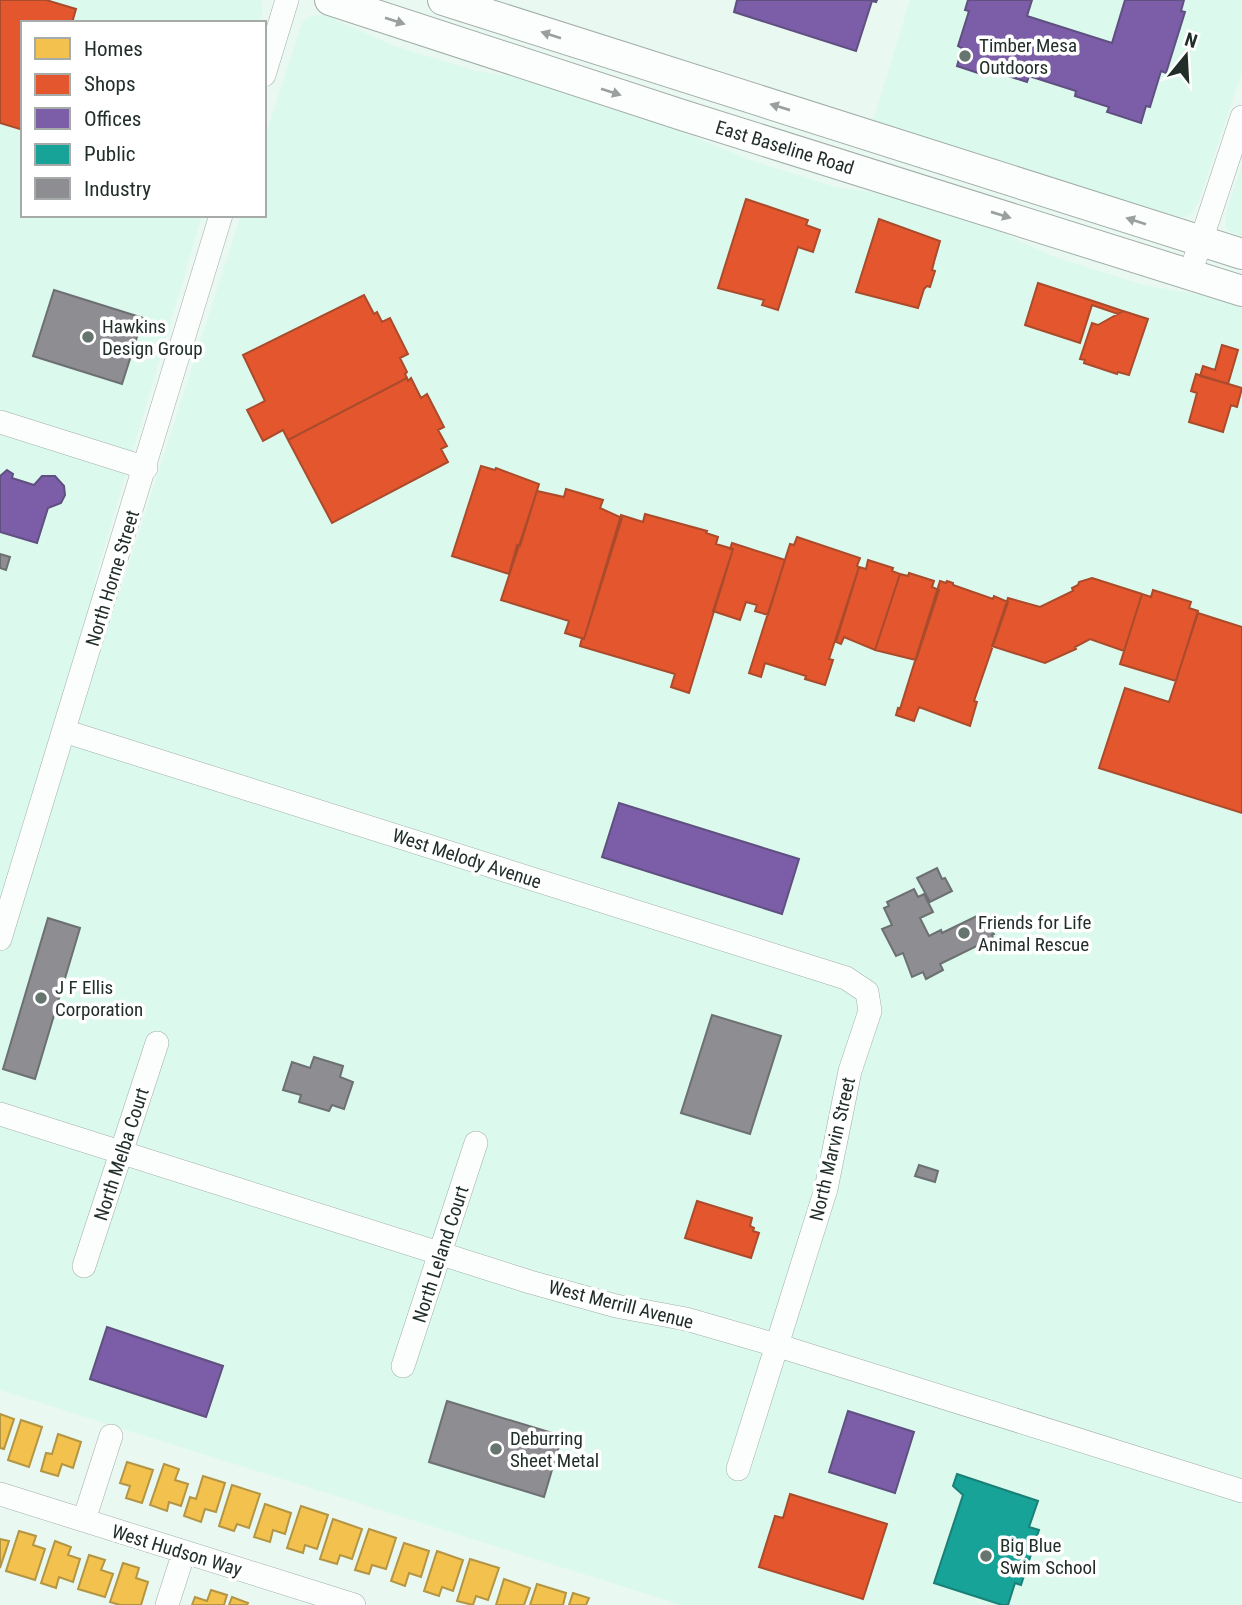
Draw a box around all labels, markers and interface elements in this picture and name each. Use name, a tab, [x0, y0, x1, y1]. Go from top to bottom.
one-way arrow	[384, 16, 405, 27]
legend	[21, 21, 266, 217]
north arrow	[1151, 21, 1221, 91]
text: N	[1182, 28, 1200, 53]
one-way arrow	[540, 29, 561, 39]
place label: Timber Mesa Outdoors	[979, 34, 1077, 79]
text: Homes	[84, 37, 143, 61]
marker: Timber Mesa Outdoors	[957, 48, 973, 64]
text: Shops	[84, 72, 136, 96]
one-way arrow	[600, 87, 621, 97]
one-way arrow	[769, 102, 790, 112]
text: Offices	[84, 107, 141, 131]
street label: East Baseline Road	[713, 115, 857, 179]
text: Public	[84, 142, 136, 166]
text: Industry	[84, 177, 151, 201]
one-way arrow	[991, 210, 1012, 220]
one-way arrow	[1126, 215, 1147, 226]
place label: Hawkins Design Group	[102, 315, 203, 360]
marker: Hawkins Design Group	[80, 329, 96, 345]
street label: North Horne Street	[81, 507, 144, 649]
street label: West Melody Avenue	[389, 824, 544, 893]
place label: Friends for Life Animal Rescue	[978, 911, 1091, 956]
marker: Friends for Life Animal Rescue	[956, 925, 972, 941]
place label: J F Ellis Corporation	[55, 976, 143, 1021]
marker: J F Ellis Corporation	[33, 990, 49, 1006]
street label: North Marvin Street	[805, 1075, 860, 1223]
street label: North Melba Court	[89, 1085, 154, 1224]
street label: North Leland Court	[408, 1183, 473, 1325]
street label: West Merrill Avenue	[546, 1275, 696, 1334]
place label: Deburring Sheet Metal	[510, 1427, 599, 1472]
marker: Deburring Sheet Metal	[488, 1441, 504, 1457]
street label: West Hudson Way	[109, 1520, 245, 1581]
place label: Big Blue Swim School	[1000, 1534, 1096, 1579]
marker: Big Blue Swim School	[978, 1548, 994, 1564]

